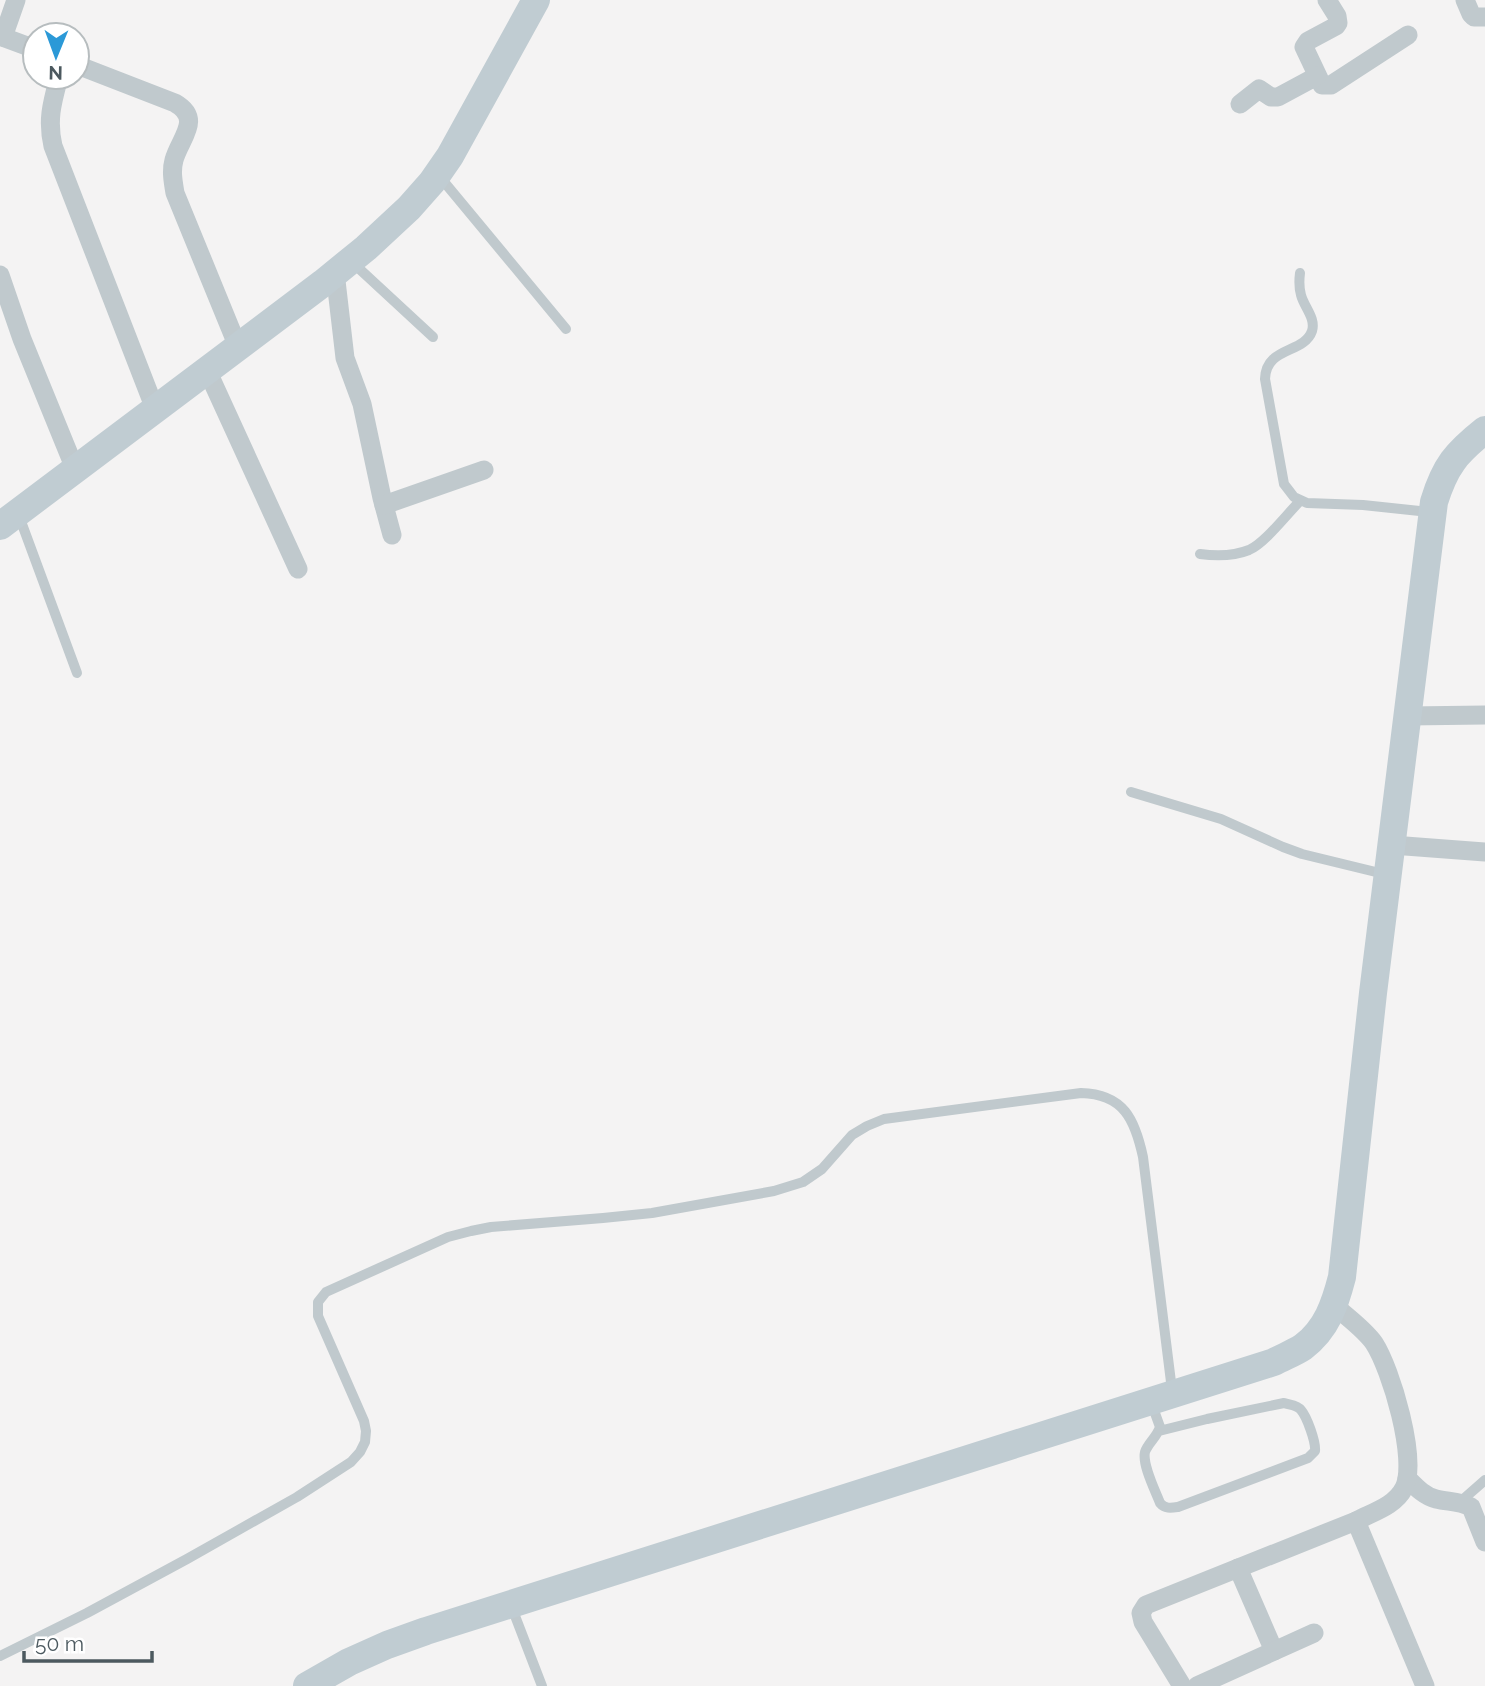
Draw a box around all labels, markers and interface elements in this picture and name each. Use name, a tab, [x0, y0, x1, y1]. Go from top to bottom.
north arrow	[21, 21, 91, 91]
text: N	[48, 62, 63, 84]
scale bar	[24, 1620, 152, 1664]
text: 50 m	[35, 1631, 84, 1656]

